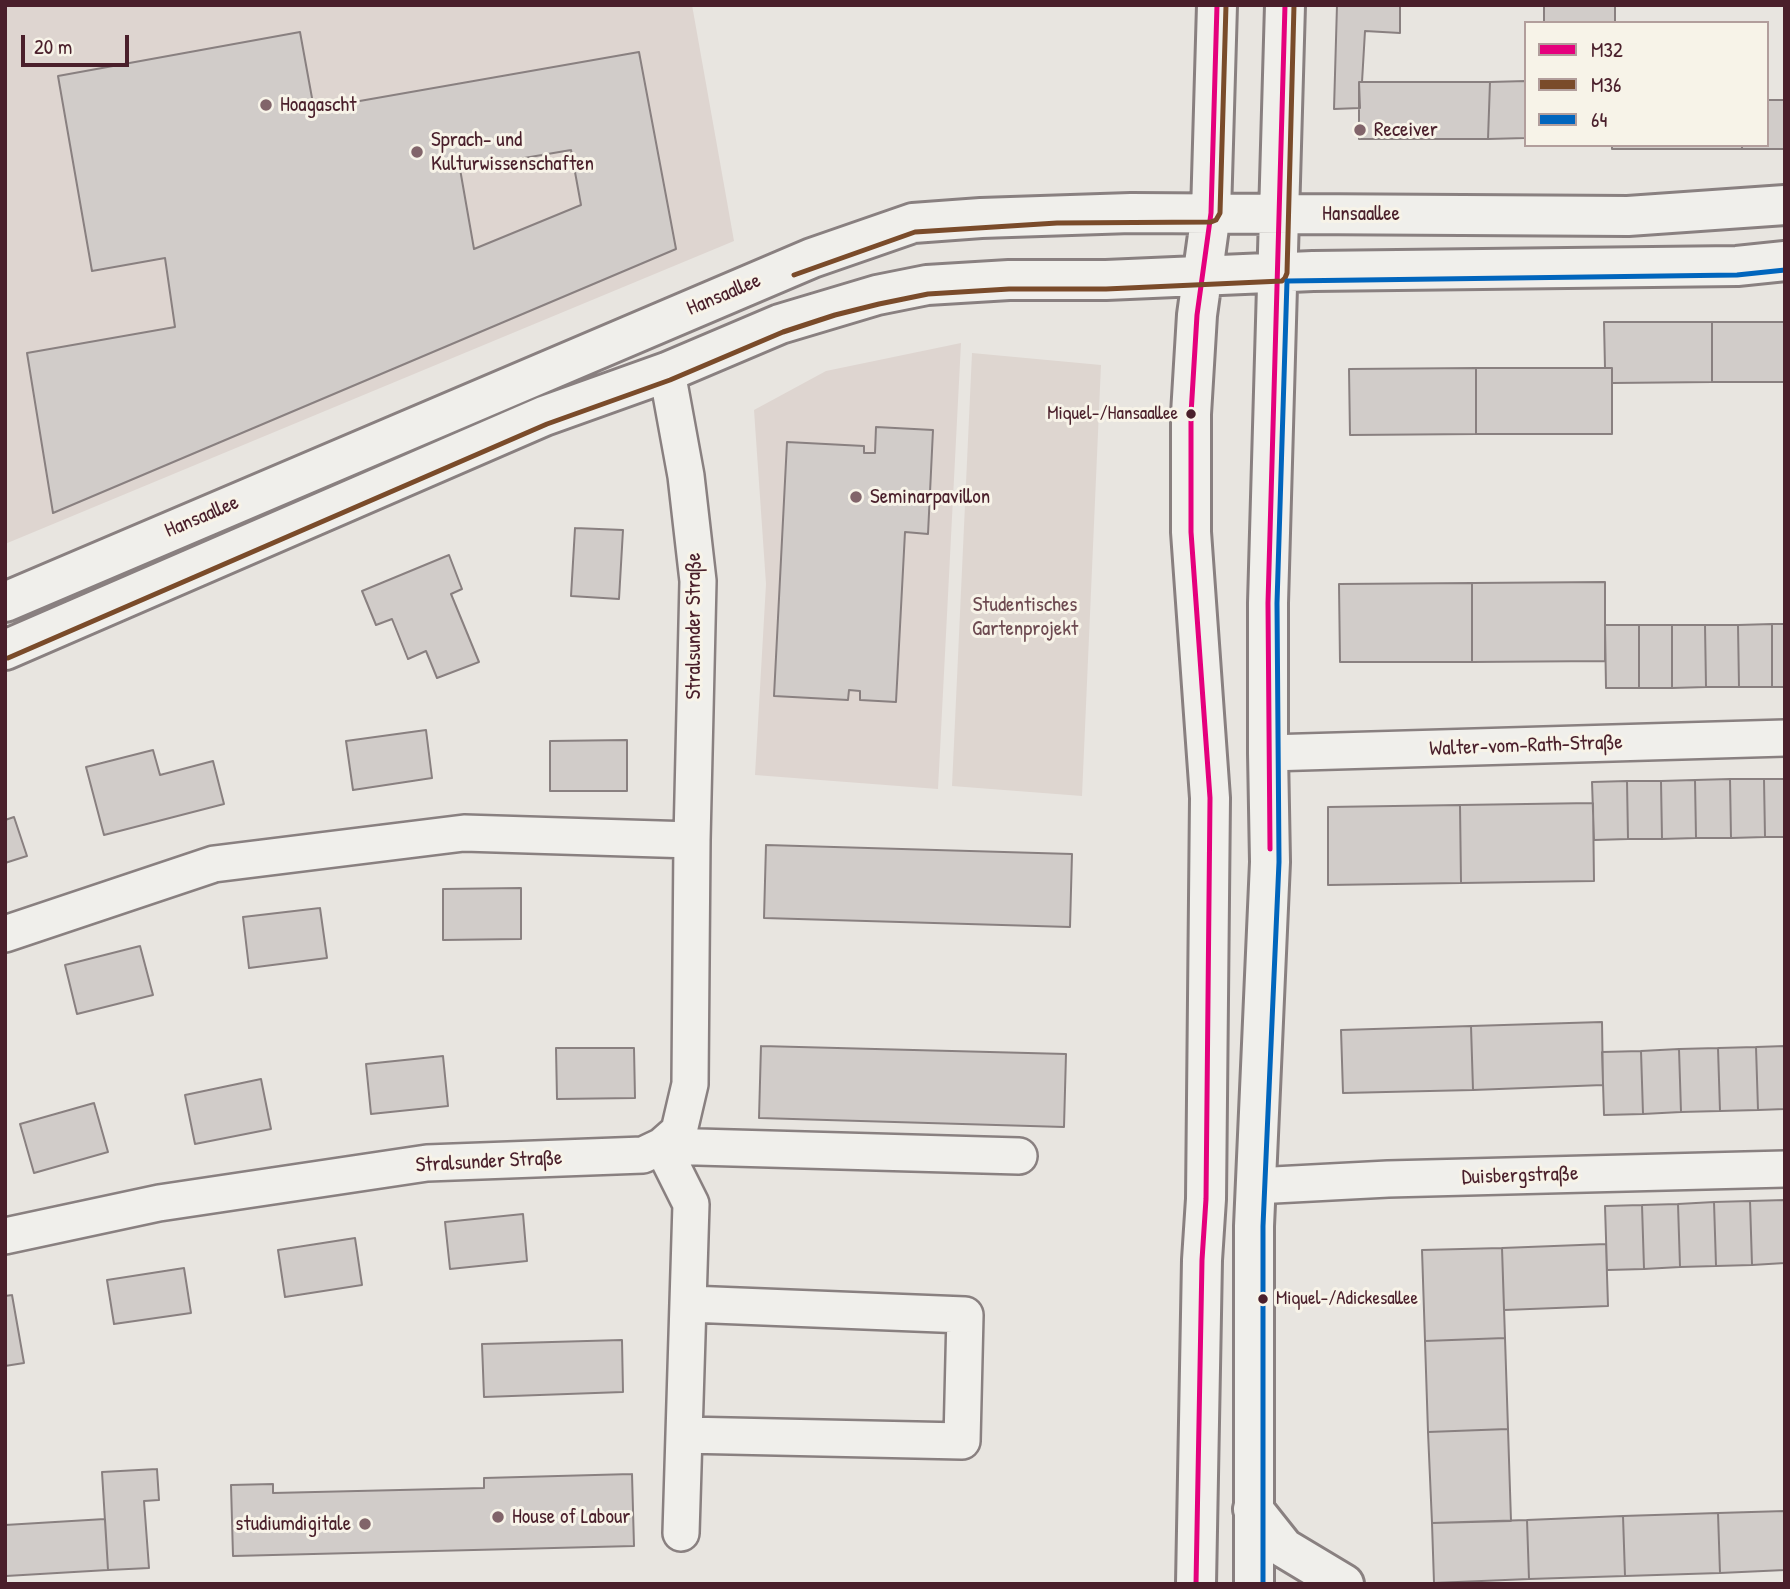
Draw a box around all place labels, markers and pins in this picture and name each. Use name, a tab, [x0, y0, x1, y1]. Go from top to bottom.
place label: Hoagascht	[280, 92, 356, 118]
marker: Hoagascht	[258, 97, 274, 113]
place label: Receiver	[1374, 117, 1438, 143]
marker: Receiver	[1352, 122, 1368, 138]
place label: Sprach- und Kulturwissenschaften	[431, 127, 594, 177]
marker: Sprach- und Kulturwissenschaften	[409, 144, 425, 160]
place label: Miquel-/Hansaallee	[1047, 403, 1178, 425]
marker: Miquel-/Hansaallee	[1184, 407, 1198, 421]
place label: Seminarpavillon	[870, 484, 990, 510]
marker: Seminarpavillon	[848, 489, 864, 505]
place label: Miquel-/Adickesallee	[1276, 1288, 1418, 1310]
marker: Miquel-/Adickesallee	[1256, 1292, 1270, 1306]
place label: House of Labour	[512, 1504, 630, 1530]
marker: House of Labour	[490, 1509, 506, 1525]
place label: studiumdigitale	[235, 1511, 351, 1537]
marker: studiumdigitale	[357, 1516, 373, 1532]

